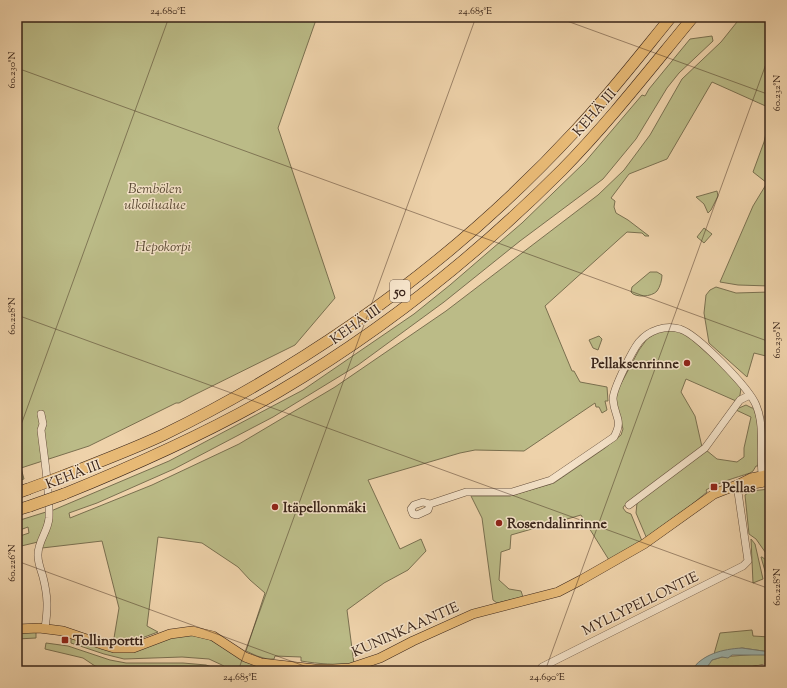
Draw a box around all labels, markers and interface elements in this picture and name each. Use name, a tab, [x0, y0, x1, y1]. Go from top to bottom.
text: 24.680°E	[150, 4, 186, 19]
text: 24.685°E	[458, 4, 492, 19]
text: 60.230°N	[5, 52, 20, 88]
text: 60.232°N	[770, 75, 785, 111]
street label: KEHÄ III	[568, 84, 622, 142]
park label: Bembölen ulkoilualue	[124, 180, 186, 216]
park label: Hepokorpi	[135, 238, 191, 258]
road number: 50	[390, 280, 410, 302]
text: 60.228°N	[5, 297, 20, 335]
street label: KEHÄ III	[326, 300, 386, 350]
text: 60.230°N	[770, 322, 785, 358]
place label: Pellaksenrinne	[591, 355, 679, 375]
marker: Pellaksenrinne	[682, 358, 692, 368]
street label: KEHÄ III	[43, 455, 105, 496]
place label: Pellas	[722, 479, 756, 499]
marker: Pellas	[709, 482, 719, 492]
place label: Itäpellonmäki	[283, 499, 366, 519]
marker: Itäpellonmäki	[270, 502, 280, 512]
place label: Rosendalinrinne	[507, 515, 607, 535]
marker: Rosendalinrinne	[494, 518, 504, 528]
text: 60.226°N	[5, 544, 20, 582]
street label: MYLLYPELLONTIE	[579, 568, 703, 642]
text: 60.228°N	[770, 568, 785, 606]
street label: KUNINKAANTIE	[349, 598, 463, 663]
place label: Tollinportti	[73, 632, 143, 652]
marker: Tollinportti	[60, 635, 70, 645]
text: 24.685°E	[223, 670, 257, 685]
text: 24.690°E	[529, 670, 565, 685]

